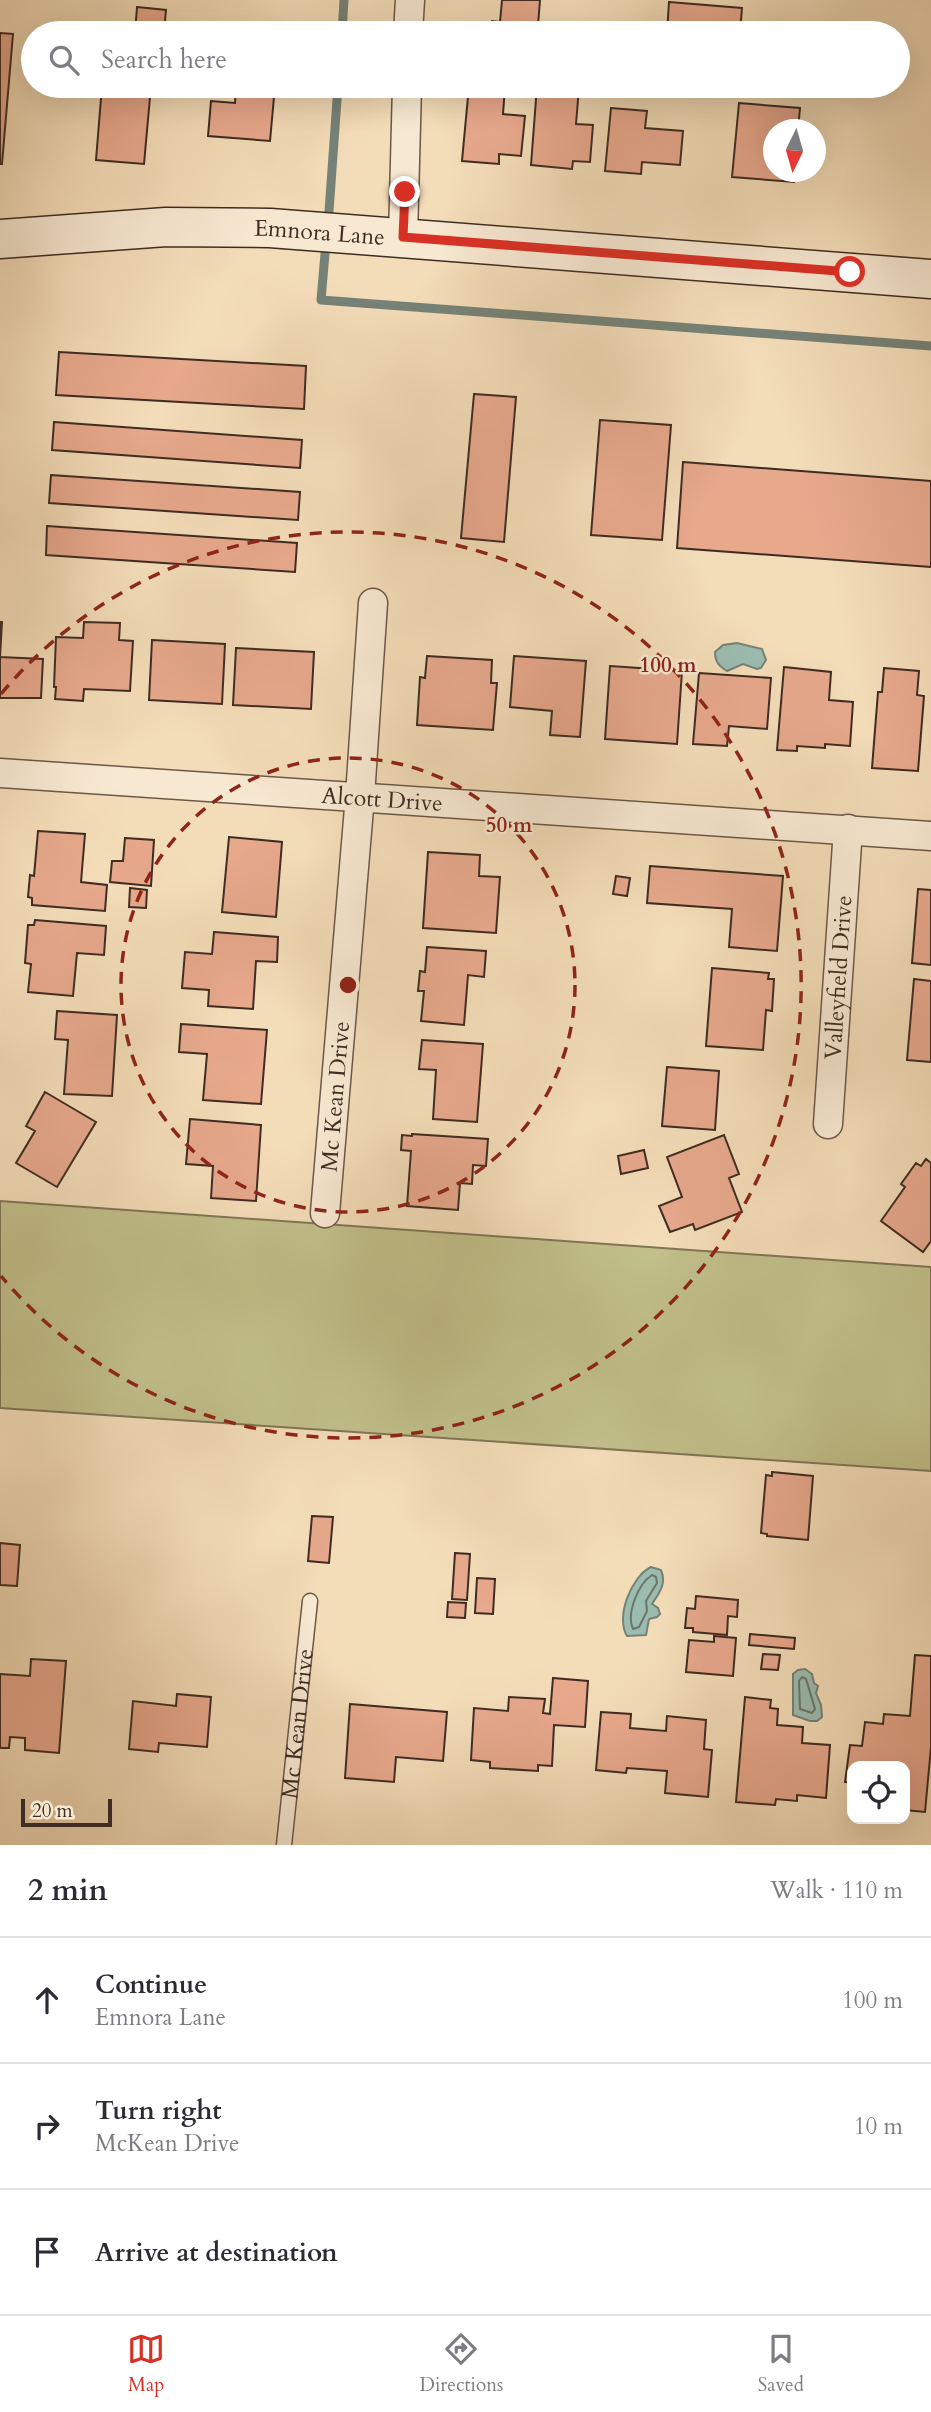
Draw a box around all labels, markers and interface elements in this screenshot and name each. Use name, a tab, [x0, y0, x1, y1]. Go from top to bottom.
search box	[21, 21, 910, 98]
icon: search	[45, 41, 83, 79]
text: Search here	[101, 42, 227, 77]
north arrow	[763, 119, 826, 182]
route end	[389, 176, 420, 207]
street label: Emnora Lane	[254, 212, 386, 252]
route start	[834, 256, 865, 287]
text: 100 m	[639, 651, 697, 680]
street label: Alcott Drive	[320, 779, 444, 818]
text: 50 m	[486, 811, 533, 840]
street label: Valleyfield Drive	[817, 894, 859, 1060]
centre of rings	[336, 973, 360, 997]
street label: Mc Kean Drive	[313, 1020, 357, 1173]
street label: Mc Kean Drive	[274, 1647, 320, 1800]
map controls	[847, 1761, 910, 1824]
button: locate	[847, 1761, 910, 1824]
scale bar	[21, 1796, 112, 1828]
text: 20 m	[32, 1798, 73, 1824]
text: 2 min	[28, 1870, 108, 1911]
text: Walk · 110 m	[770, 1875, 903, 1906]
text: Continue	[95, 1967, 207, 2002]
icon: ahead	[28, 1981, 66, 2019]
text: 100 m	[842, 1985, 903, 2016]
text: Emnora Lane	[95, 2002, 226, 2033]
text: Turn right	[95, 2093, 222, 2128]
icon: right	[28, 2107, 66, 2145]
text: 10 m	[854, 2111, 903, 2142]
text: McKean Drive	[95, 2128, 240, 2159]
icon: arrive	[28, 2233, 66, 2271]
text: Arrive at destination	[95, 2235, 338, 2270]
tab: Map	[127, 2330, 165, 2398]
tab: Directions	[420, 2330, 503, 2398]
tab: Saved	[758, 2330, 804, 2398]

